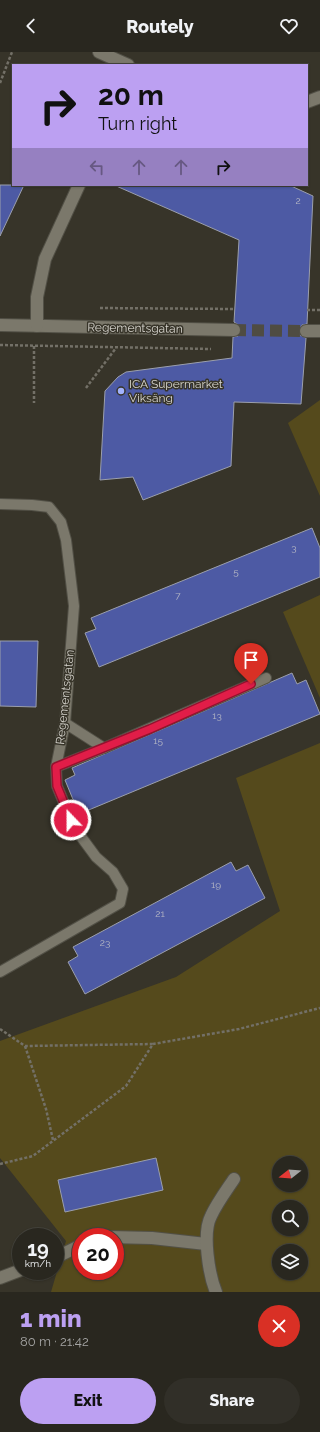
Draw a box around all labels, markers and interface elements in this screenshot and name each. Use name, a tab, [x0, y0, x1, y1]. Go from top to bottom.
icon: back	[20, 15, 42, 37]
icon: heart	[278, 15, 300, 37]
text: Routely	[126, 16, 194, 37]
text: 20 m	[98, 79, 164, 112]
icon: right	[32, 80, 84, 132]
text: Turn right	[98, 113, 177, 134]
icon: left	[86, 156, 108, 178]
icon: ahead	[128, 156, 150, 178]
icon: ahead	[170, 156, 192, 178]
icon: right	[212, 156, 234, 178]
house number: 2	[295, 195, 301, 206]
street label: Regementsgatan	[87, 320, 183, 336]
place label: ICA Supermarket Viksäng	[129, 377, 223, 405]
marker: ICA Supermarket Viksäng	[116, 386, 126, 396]
house number: 3	[291, 542, 297, 553]
house number: 5	[233, 566, 239, 577]
house number: 7	[175, 590, 181, 601]
pin	[234, 643, 268, 684]
street label: Regementsgatan	[53, 649, 77, 745]
icon: arrive	[240, 649, 262, 671]
house number: 13	[212, 710, 222, 721]
house number: 15	[153, 735, 163, 746]
position arrow	[50, 799, 92, 841]
house number: 19	[211, 879, 221, 890]
house number: 21	[155, 908, 165, 919]
house number: 23	[100, 937, 110, 948]
north arrow	[272, 1156, 308, 1192]
map controls	[272, 1156, 308, 1280]
button: search	[272, 1200, 308, 1236]
speed limit sign: 20	[72, 1228, 124, 1280]
text: 19	[27, 1237, 49, 1261]
button: layers	[272, 1244, 308, 1280]
text: km/h	[25, 1258, 51, 1269]
text: 1 min	[20, 1304, 82, 1333]
button: close	[258, 1305, 300, 1347]
text: 80 m · 21:42	[20, 1334, 89, 1349]
button: Exit	[20, 1378, 156, 1424]
button: Share	[164, 1378, 300, 1424]

